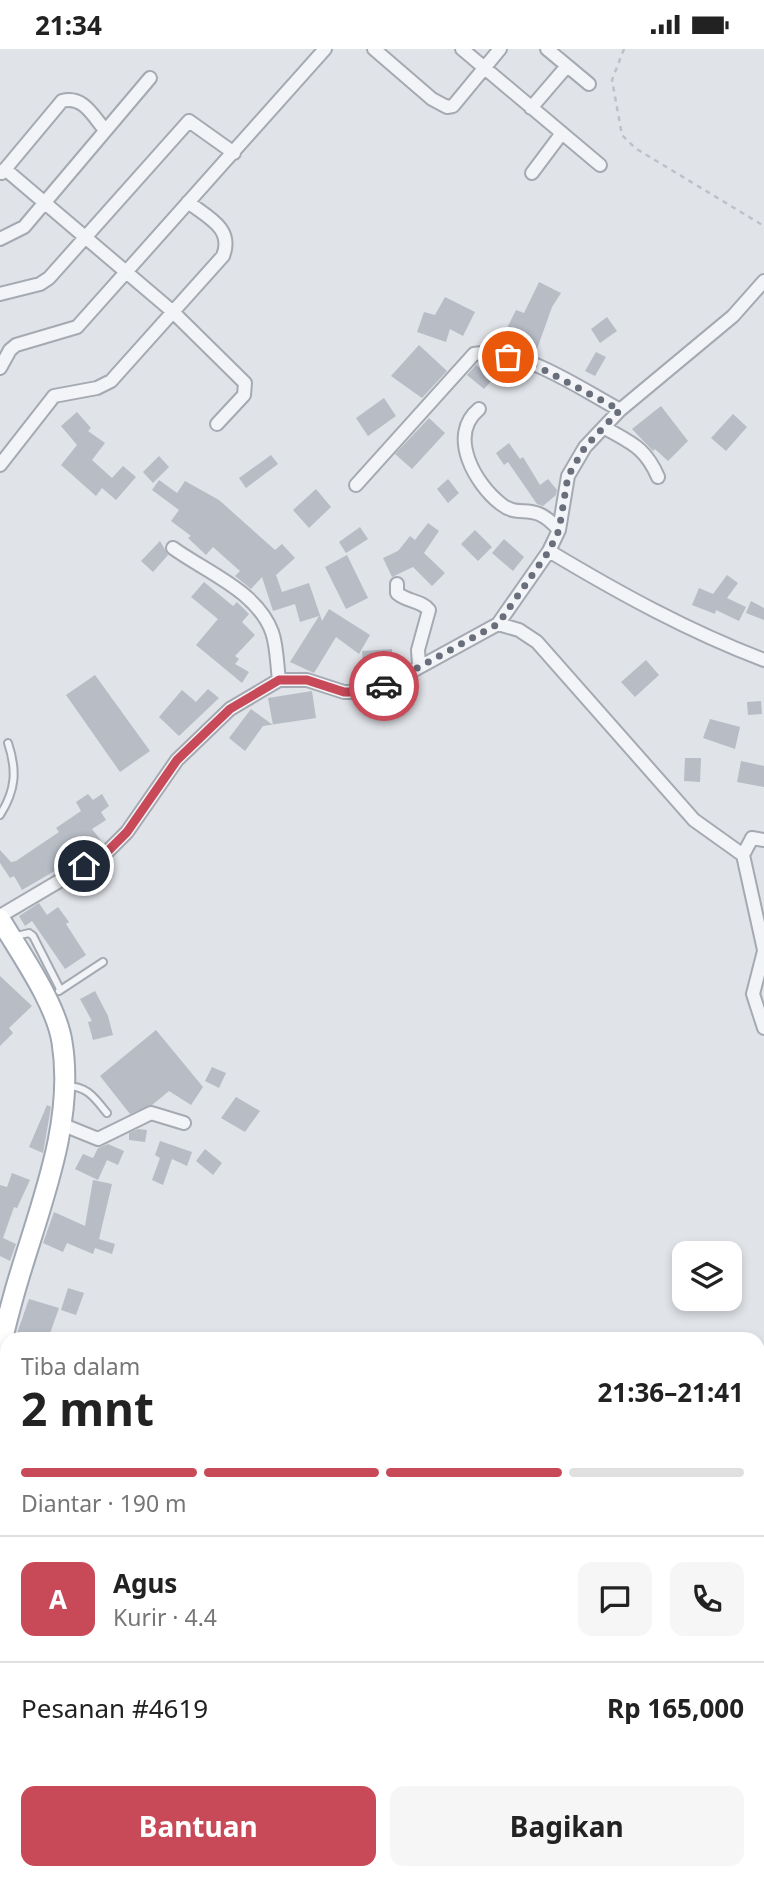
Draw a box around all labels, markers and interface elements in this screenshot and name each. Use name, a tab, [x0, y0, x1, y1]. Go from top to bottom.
text: 21:34	[35, 7, 102, 43]
pin	[478, 327, 538, 387]
icon: bag	[489, 338, 527, 376]
courier	[349, 651, 419, 721]
icon: car	[365, 667, 403, 705]
pin	[54, 836, 114, 896]
icon: home	[65, 847, 103, 885]
map controls	[672, 1241, 742, 1311]
button: layers	[672, 1241, 742, 1311]
text: Tiba dalam	[21, 1350, 140, 1382]
text: 21:36–21:41	[597, 1374, 744, 1410]
text: 2 mnt	[21, 1377, 154, 1439]
text: Diantar · 190 m	[21, 1487, 187, 1519]
button: chat	[578, 1562, 652, 1636]
button: phone	[670, 1562, 744, 1636]
text: Agus	[113, 1565, 177, 1601]
text: A	[49, 1581, 67, 1617]
text: Kurir · 4.4	[113, 1601, 217, 1633]
text: Pesanan #4619	[21, 1690, 208, 1726]
text: Rp 165,000	[607, 1690, 744, 1726]
button: Bantuan	[21, 1786, 376, 1866]
button: Bagikan	[390, 1786, 744, 1866]

